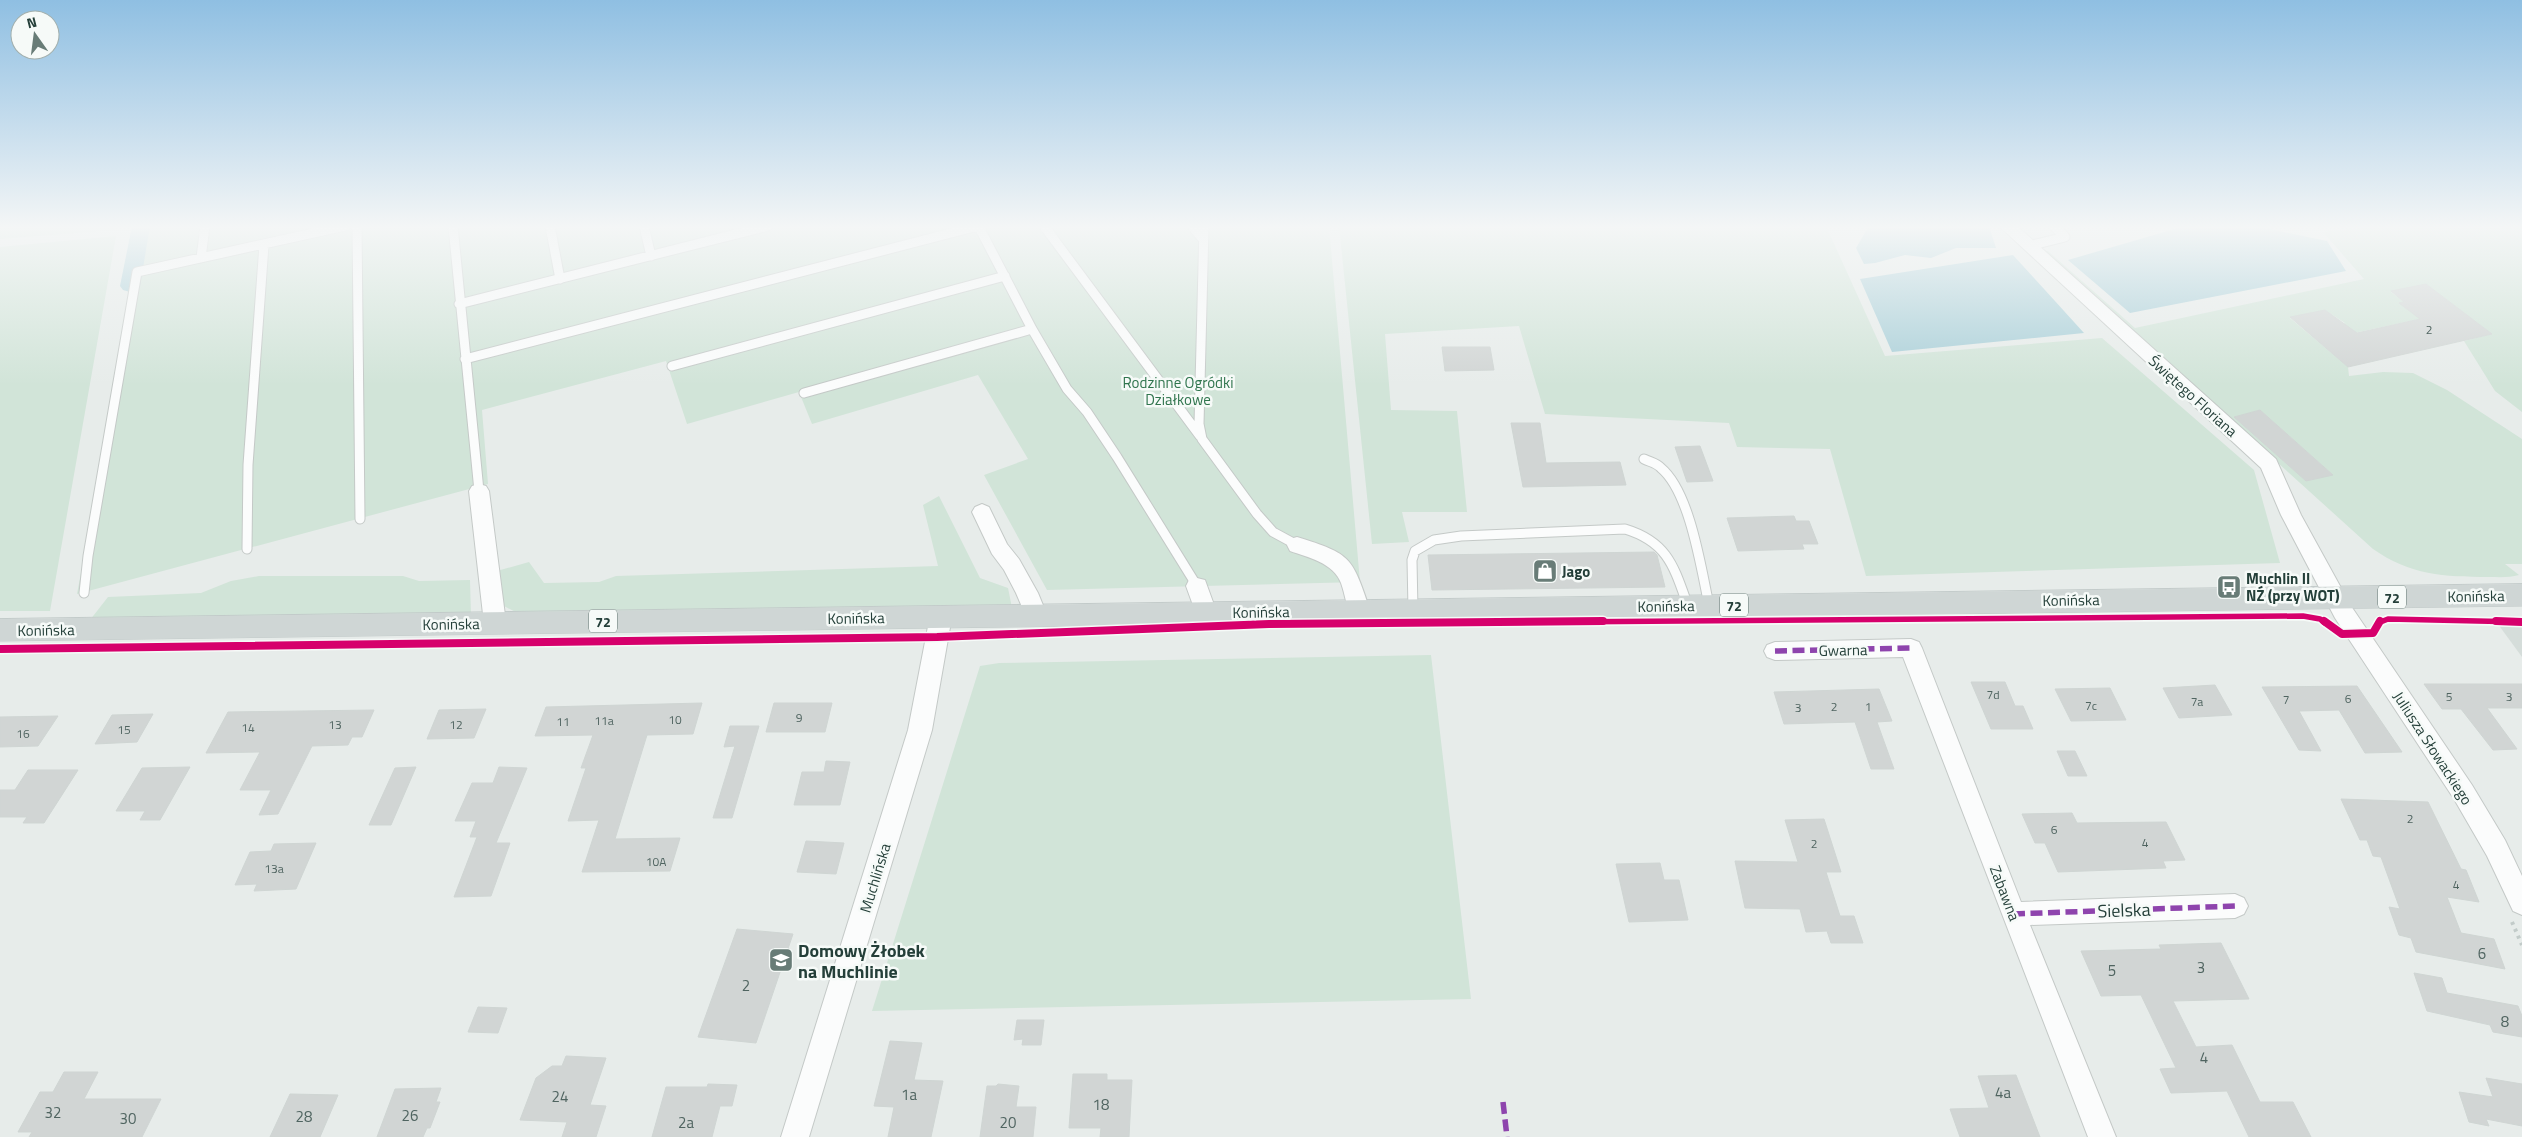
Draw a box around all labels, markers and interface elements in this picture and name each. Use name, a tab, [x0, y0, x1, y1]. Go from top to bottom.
north arrow	[10, 10, 60, 60]
text: N	[24, 11, 39, 33]
house number: 2	[2426, 320, 2432, 339]
street label: Świętego Floriana	[2143, 350, 2243, 443]
park label: Rodzinne Ogródki Działkowe	[1122, 371, 1234, 411]
shop icon: Jago	[1532, 558, 1558, 584]
place label: Jago	[1562, 560, 1590, 583]
place label: Muchlin II NŹ (przy WOT)	[2246, 567, 2340, 607]
bus stop icon: Muchlin II NŹ (przy WOT)	[2216, 574, 2242, 600]
street label: Konińska	[2447, 584, 2505, 608]
road number: 72	[2378, 586, 2406, 608]
street label: Konińska	[2042, 588, 2100, 612]
street label: Konińska	[1637, 594, 1695, 618]
road number: 72	[1720, 594, 1748, 616]
street label: Konińska	[1232, 600, 1290, 624]
street label: Konińska	[827, 606, 885, 630]
road number: 72	[589, 610, 617, 632]
street label: Konińska	[422, 612, 480, 636]
street label: Konińska	[17, 618, 75, 642]
street label: Gwarna	[1818, 638, 1868, 662]
house number: 7d	[1986, 685, 2000, 704]
street label: Juliusza Słowackiego	[2388, 687, 2478, 809]
house number: 5	[2446, 687, 2453, 706]
house number: 3	[2506, 687, 2512, 706]
house number: 6	[2345, 689, 2352, 708]
house number: 7	[2283, 690, 2289, 709]
house number: 7a	[2191, 692, 2203, 711]
house number: 7c	[2085, 696, 2097, 715]
house number: 2	[1831, 697, 1837, 716]
house number: 1	[1865, 697, 1871, 716]
house number: 3	[1795, 698, 1801, 717]
house number: 9	[796, 708, 803, 727]
house number: 10	[668, 710, 682, 729]
house number: 11a	[594, 711, 614, 730]
house number: 11	[556, 712, 570, 731]
house number: 13	[328, 715, 342, 734]
house number: 12	[449, 715, 463, 734]
house number: 14	[241, 718, 255, 737]
house number: 15	[117, 720, 131, 739]
house number: 16	[16, 724, 30, 743]
house number: 2	[2407, 809, 2413, 828]
house number: 6	[2051, 820, 2058, 839]
house number: 4	[2142, 833, 2149, 852]
house number: 2	[1811, 834, 1817, 853]
street label: Muchlińska	[854, 840, 897, 916]
house number: 10A	[646, 852, 666, 871]
house number: 13a	[264, 859, 284, 878]
street label: Zabawna	[1984, 862, 2026, 925]
house number: 4	[2453, 875, 2460, 894]
street label: Sielska	[2097, 896, 2151, 924]
place label: Domowy Żłobek na Muchlinie	[798, 937, 926, 985]
house number: 6	[2478, 942, 2486, 965]
school or university icon: Domowy Żłobek na Muchlinie	[768, 947, 794, 973]
house number: 3	[2197, 956, 2205, 979]
house number: 5	[2108, 959, 2116, 982]
house number: 2	[742, 974, 750, 997]
house number: 8	[2501, 1010, 2509, 1033]
house number: 4	[2200, 1046, 2208, 1069]
house number: 4a	[1995, 1081, 2011, 1104]
house number: 1a	[901, 1083, 917, 1106]
house number: 24	[552, 1085, 568, 1108]
house number: 18	[1093, 1093, 1109, 1116]
house number: 32	[45, 1101, 61, 1124]
house number: 26	[402, 1104, 418, 1127]
house number: 28	[296, 1105, 312, 1128]
house number: 30	[120, 1107, 136, 1130]
house number: 2a	[678, 1111, 694, 1134]
house number: 20	[1000, 1111, 1016, 1134]

